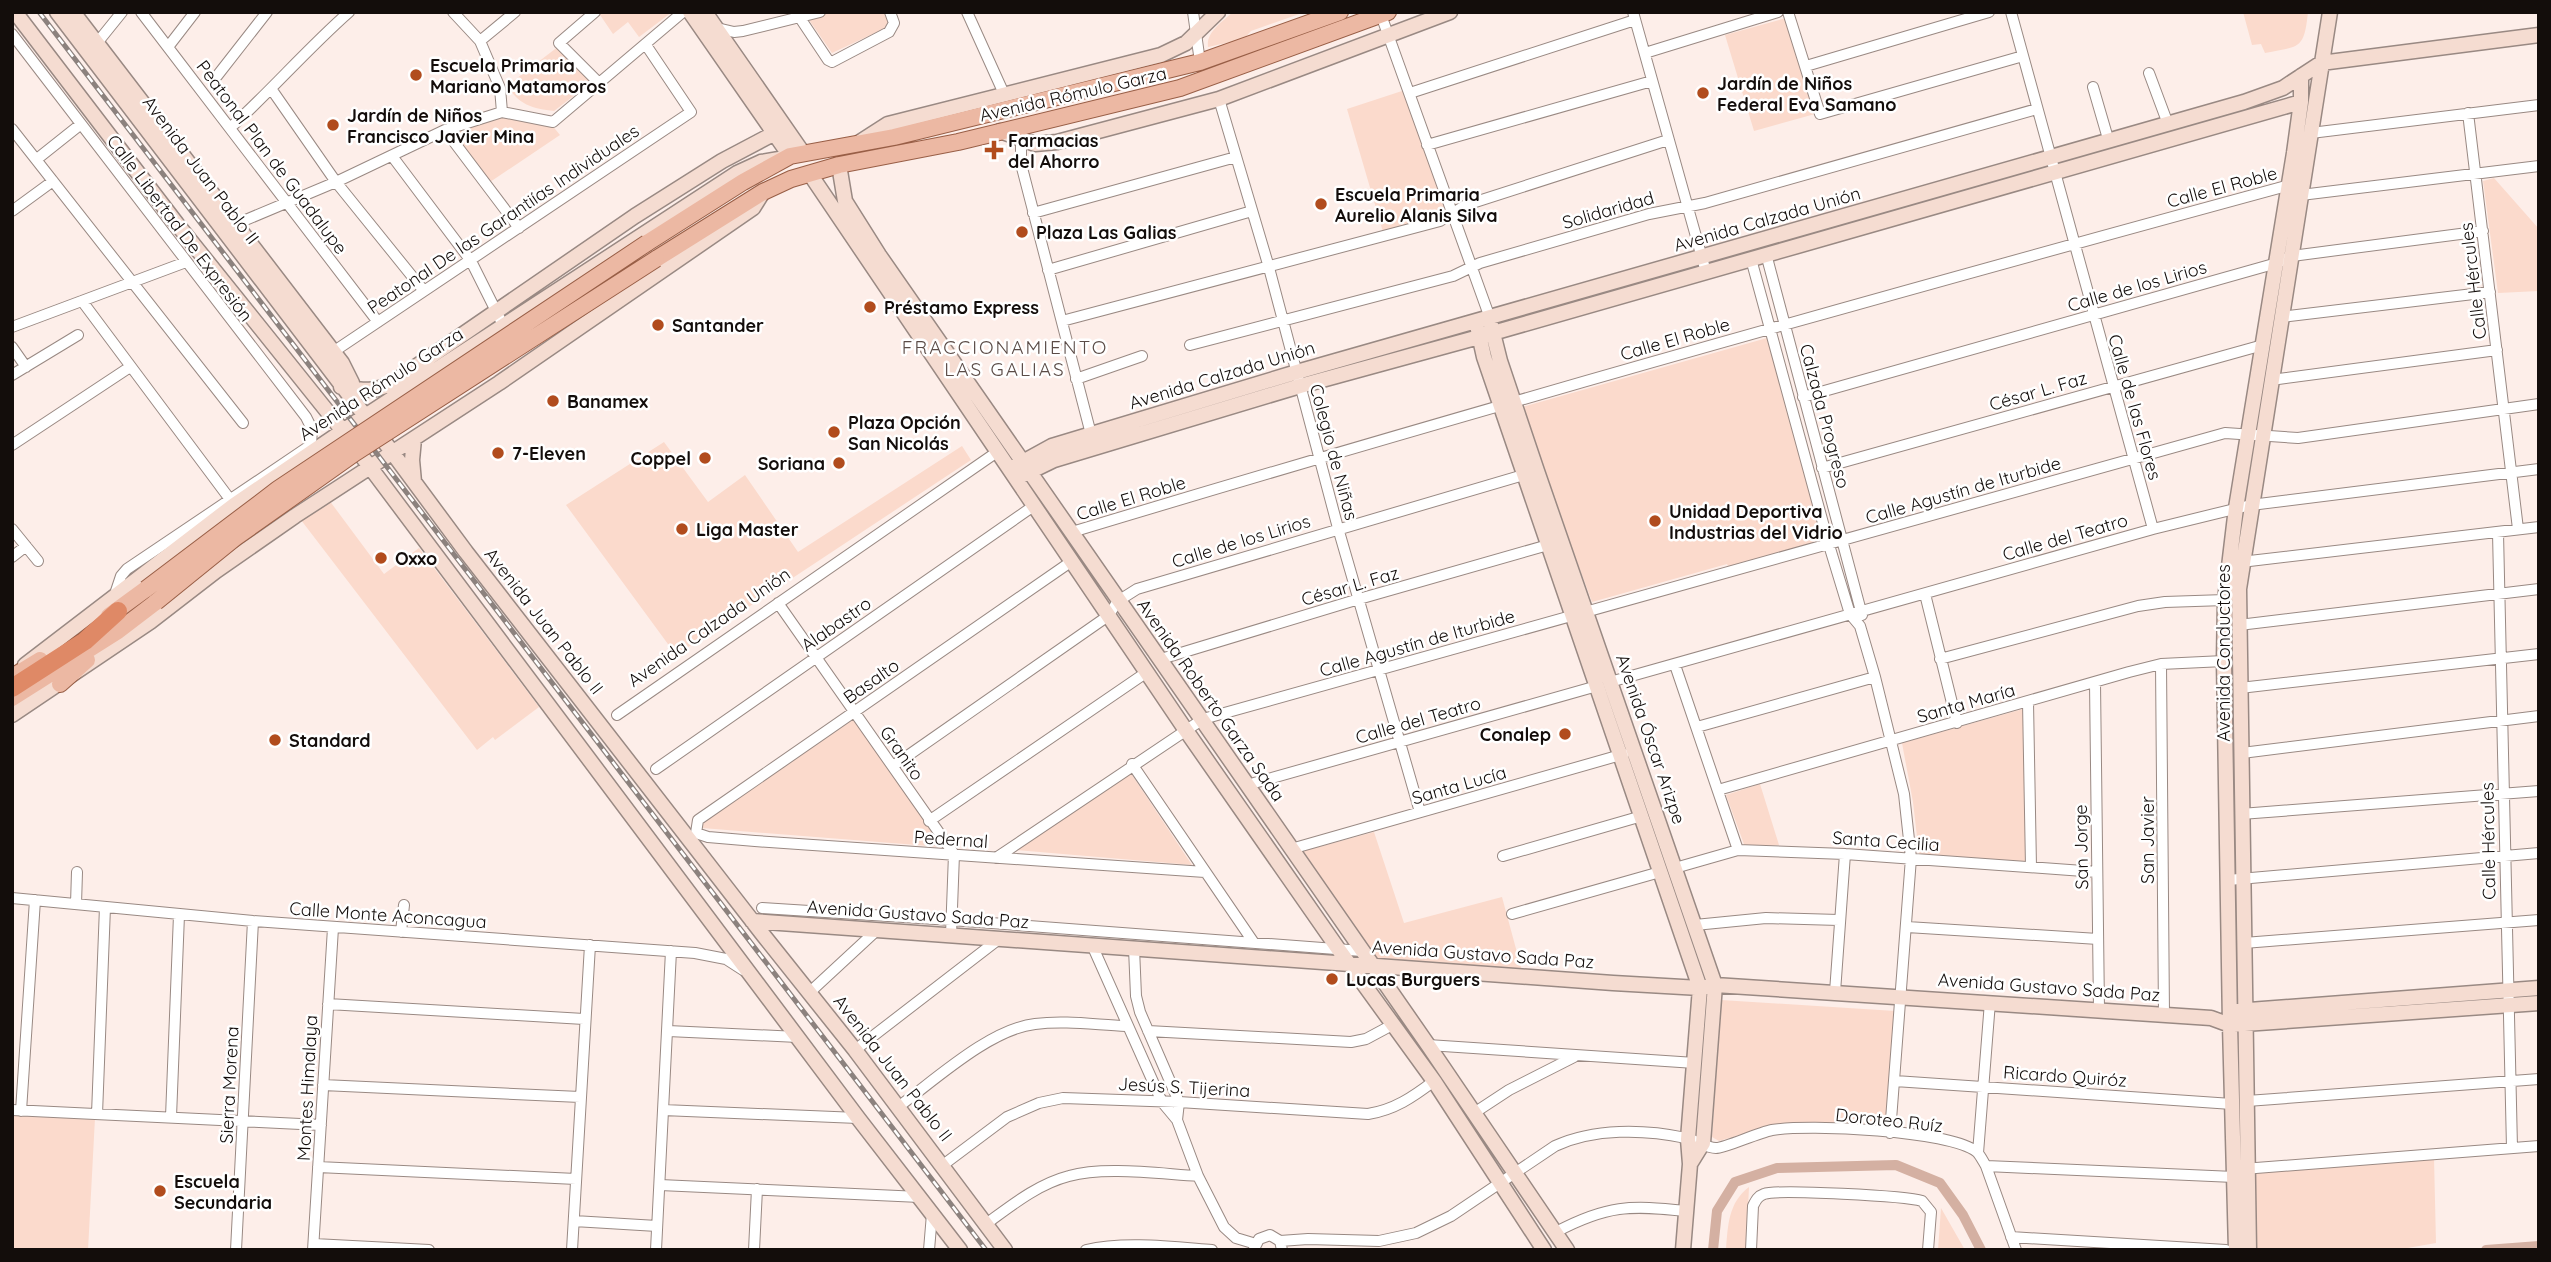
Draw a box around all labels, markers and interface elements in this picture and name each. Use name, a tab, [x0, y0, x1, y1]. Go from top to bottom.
place label: Escuela Primaria Mariano Matamoros	[430, 54, 607, 98]
street label: Peatonal Plan de Guadalupe	[192, 55, 352, 259]
street label: Avenida Rómulo Garza	[977, 61, 1169, 127]
marker: Escuela Primaria Mariano Matamoros	[408, 67, 424, 83]
place label: Jardín de Niños Federal Eva Samano	[1717, 72, 1897, 116]
marker: Jardín de Niños Federal Eva Samano	[1695, 85, 1711, 101]
street label: Avenida Juan Pablo II	[138, 91, 264, 249]
place label: Jardín de Niños Francisco Javier Mina	[347, 104, 534, 148]
marker: Jardín de Niños Francisco Javier Mina	[325, 117, 341, 133]
street label: Peatonal De las Garantiías Individuales	[363, 119, 643, 319]
place label: Farmacias del Ahorro	[1008, 129, 1100, 173]
street label: Calle Libertad De Expresión	[102, 130, 258, 326]
marker: Farmacias del Ahorro	[986, 142, 1002, 158]
street label: Calle El Roble	[2164, 161, 2280, 213]
street label: Avenida Calzada Unión	[1671, 181, 1863, 257]
place label: Escuela Primaria Aurelio Alanis Silva	[1335, 183, 1497, 227]
street label: Solidaridad	[1560, 186, 1656, 234]
marker: Escuela Primaria Aurelio Alanis Silva	[1313, 196, 1329, 212]
place label: Plaza Las Galias	[1036, 221, 1177, 244]
street label: Calle Hércules	[2454, 221, 2492, 341]
marker: Plaza Las Galias	[1014, 224, 1030, 240]
street label: Calle de los Lirios	[2065, 255, 2209, 317]
place label: Préstamo Express	[884, 296, 1039, 319]
marker: Préstamo Express	[862, 299, 878, 315]
street label: Calle El Roble	[1618, 312, 1732, 366]
place label: Santander	[672, 314, 764, 337]
marker: Santander	[650, 317, 666, 333]
street label: Avenida Rómulo Garza	[295, 322, 467, 446]
street label: Calle de las Flores	[2103, 332, 2167, 482]
district label: FRACCIONAMIENTO LAS GALIAS	[902, 335, 1108, 381]
street label: Avenida Calzada Unión	[1126, 336, 1318, 414]
street label: Calzada Progreso	[1795, 341, 1855, 491]
street label: César L. Faz	[1987, 366, 2089, 416]
street label: Colegio de Niñas	[1305, 381, 1363, 523]
place label: Banamex	[567, 390, 648, 413]
marker: Banamex	[545, 393, 561, 409]
place label: Plaza Opción San Nicolás	[848, 411, 961, 455]
marker: Plaza Opción San Nicolás	[826, 424, 842, 440]
place label: 7-Eleven	[512, 442, 586, 465]
marker: 7-Eleven	[490, 445, 506, 461]
place label: Coppel	[630, 447, 691, 470]
marker: Coppel	[697, 450, 713, 466]
street label: Calle Agustín de Iturbide	[1863, 451, 2063, 529]
place label: Soriana	[758, 452, 825, 475]
marker: Soriana	[831, 455, 847, 471]
street label: Calle El Roble	[1074, 470, 1188, 526]
place label: Unidad Deportiva Industrias del Vidrio	[1669, 500, 1843, 544]
street label: Calle del Teatro	[2000, 508, 2130, 566]
street label: Calle de los Lirios	[1169, 509, 1313, 573]
marker: Unidad Deportiva Industrias del Vidrio	[1647, 513, 1663, 529]
place label: Liga Master	[696, 518, 799, 541]
marker: Liga Master	[674, 521, 690, 537]
street label: Avenida Juan Pablo II	[480, 543, 608, 699]
place label: Oxxo	[395, 547, 437, 570]
marker: Oxxo	[373, 550, 389, 566]
street label: César L. Faz	[1299, 561, 1401, 611]
street label: Avenida Calzada Unión	[623, 562, 795, 692]
street label: Avenida Conductores	[2212, 564, 2235, 742]
street label: Alabastro	[796, 592, 876, 656]
street label: Avenida Roberto Garza Sada	[1132, 594, 1290, 806]
street label: Calle Agustín de Iturbide	[1317, 604, 1517, 682]
street label: Avenida Óscar Arizpe	[1611, 651, 1691, 827]
street label: Basalto	[839, 653, 903, 709]
street label: Santa María	[1914, 678, 2018, 728]
street label: Calle del Teatro	[1353, 691, 1483, 749]
street label: Granito	[875, 721, 929, 785]
place label: Conalep	[1480, 723, 1551, 746]
marker: Conalep	[1557, 726, 1573, 742]
place label: Standard	[289, 729, 370, 752]
marker: Standard	[267, 732, 283, 748]
street label: Santa Lucía	[1409, 761, 1509, 809]
street label: Calle Hércules	[2475, 782, 2501, 900]
street label: San Javier	[2136, 796, 2159, 884]
street label: San Jorge	[2069, 804, 2093, 890]
street label: Pedernal	[913, 825, 989, 853]
street label: Santa Cecilia	[1832, 826, 1940, 856]
street label: Avenida Gustavo Sada Paz	[806, 895, 1030, 933]
street label: Calle Monte Aconcagua	[289, 897, 487, 933]
street label: Avenida Gustavo Sada Paz	[1371, 935, 1595, 973]
place label: Lucas Burguers	[1346, 968, 1480, 991]
street label: Avenida Gustavo Sada Paz	[1937, 968, 2161, 1006]
marker: Lucas Burguers	[1324, 971, 1340, 987]
street label: Avenida Juan Pablo II	[829, 990, 957, 1146]
street label: Montes Himalaya	[292, 1014, 322, 1162]
street label: Sierra Morena	[214, 1026, 244, 1144]
street label: Ricardo Quiróz	[2003, 1060, 2127, 1092]
street label: Jesús S. Tijerina	[1117, 1072, 1251, 1102]
street label: Doroteo Ruíz	[1834, 1103, 1944, 1137]
place label: Escuela Secundaria	[174, 1170, 272, 1214]
marker: Escuela Secundaria	[152, 1183, 168, 1199]

